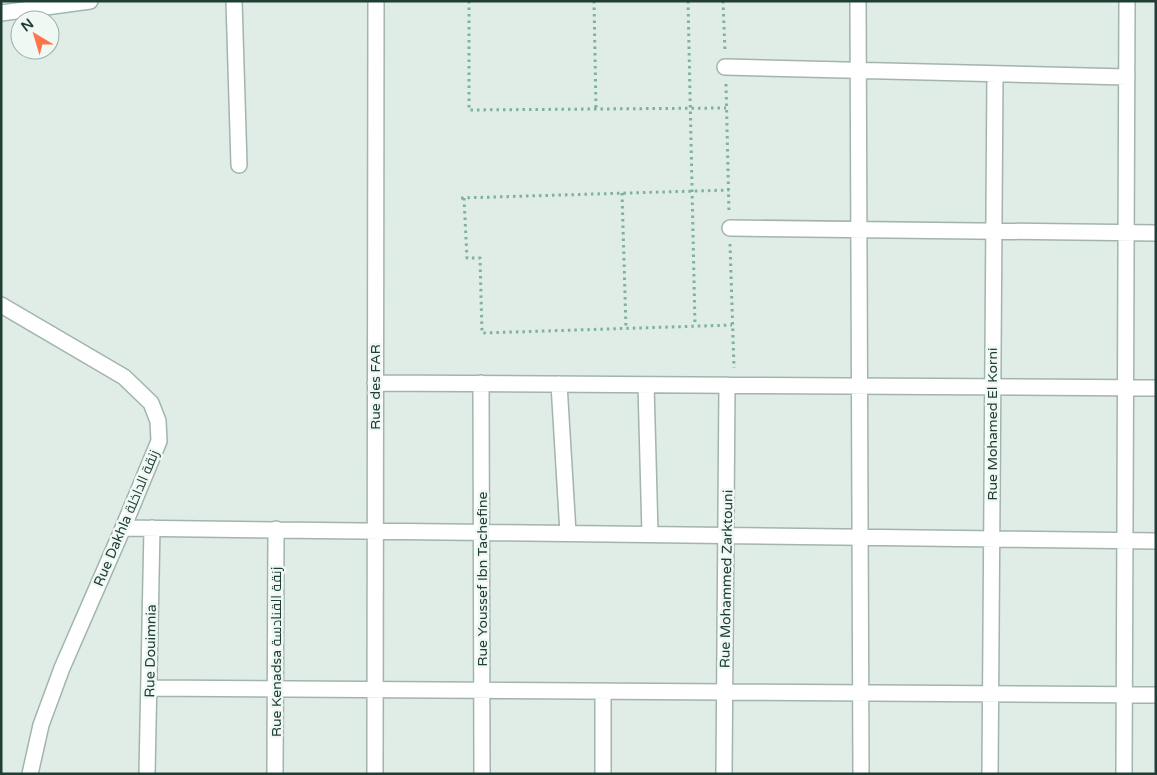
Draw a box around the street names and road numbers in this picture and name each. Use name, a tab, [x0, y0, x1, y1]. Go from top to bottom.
street label: Rue des FAR	[367, 344, 384, 430]
street label: Rue Mohamed El Korni	[984, 348, 1001, 500]
street label: Rue Dakhla زنقة الداخلة	[90, 447, 163, 589]
street label: Rue Mohammed Zarktouni	[716, 490, 737, 668]
street label: Rue Youssef Ibn Tachefine	[474, 492, 491, 666]
street label: Rue Kenadsa زنقة القنادسة	[268, 567, 285, 737]
street label: Rue Douimnia	[141, 604, 160, 698]

